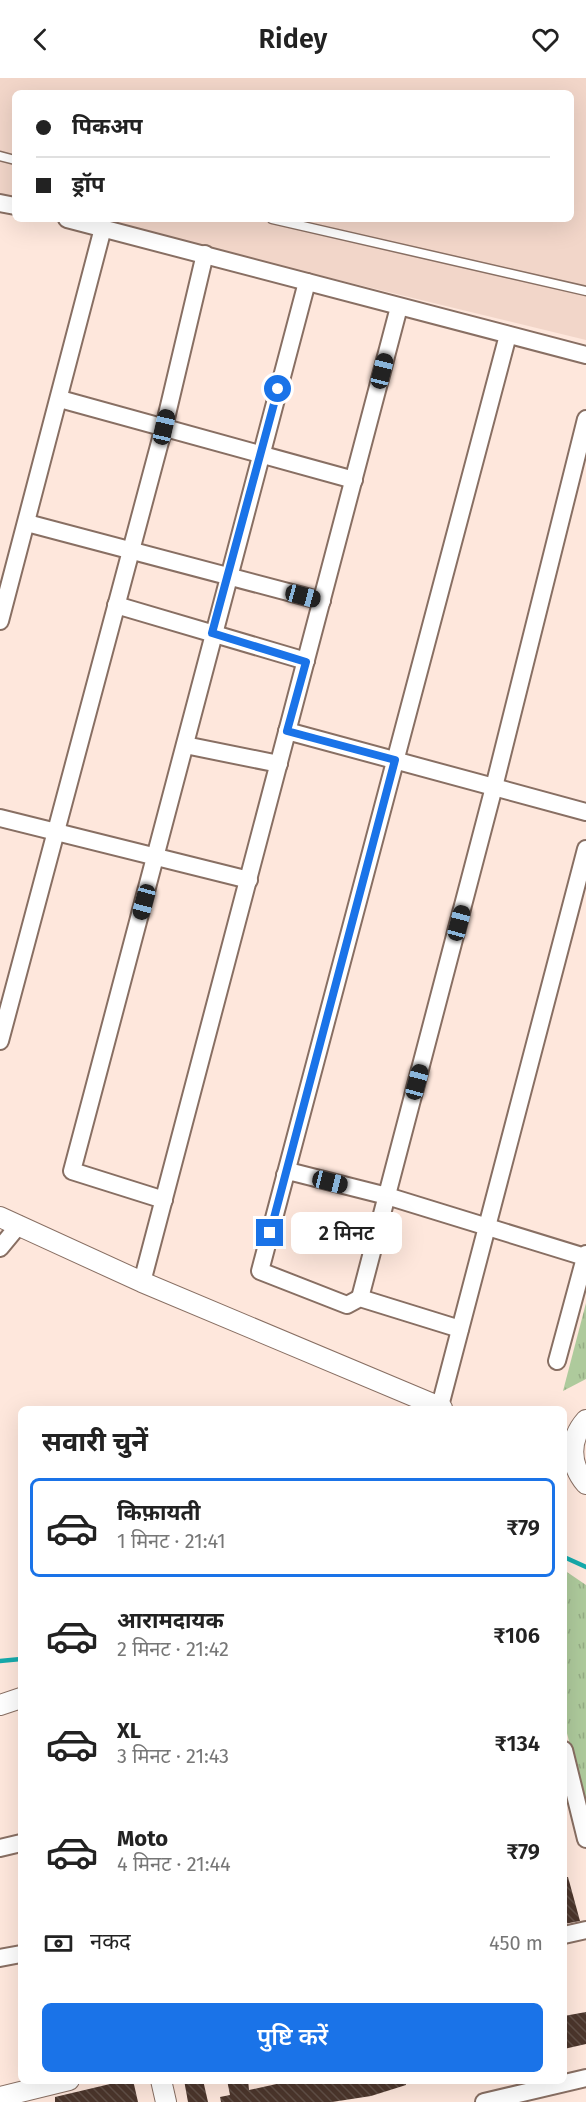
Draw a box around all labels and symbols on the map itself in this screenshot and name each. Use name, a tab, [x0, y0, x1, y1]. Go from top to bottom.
car	[369, 351, 395, 391]
route start	[264, 375, 291, 402]
car	[151, 407, 177, 447]
car	[283, 583, 323, 609]
car	[131, 882, 157, 922]
car	[446, 903, 472, 943]
car	[404, 1062, 430, 1102]
car	[310, 1169, 350, 1195]
callout: 2 मिनट	[291, 1212, 402, 1254]
route end	[256, 1219, 283, 1246]

